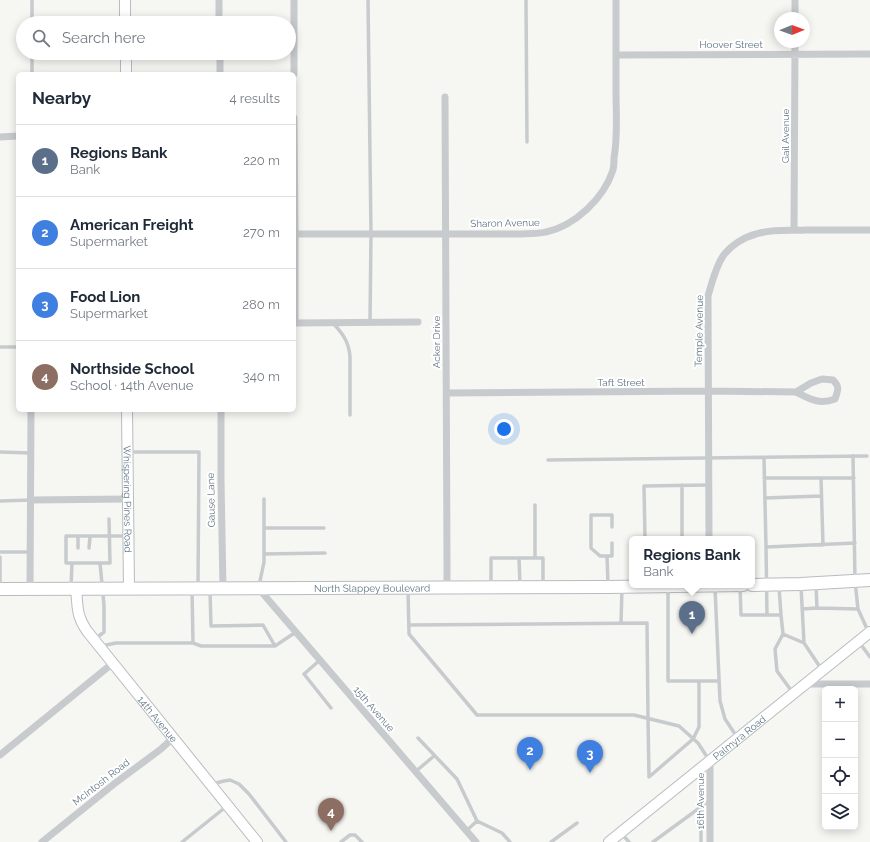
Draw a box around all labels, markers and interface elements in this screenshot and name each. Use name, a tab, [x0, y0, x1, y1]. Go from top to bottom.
north arrow	[774, 12, 810, 48]
search box	[16, 16, 296, 60]
icon: search	[30, 27, 52, 49]
text: Search here	[62, 29, 145, 47]
street label: Hoover Street	[699, 39, 763, 50]
text: Nearby	[32, 88, 91, 108]
text: 4 results	[229, 91, 280, 106]
street label: Gail Avenue	[780, 109, 791, 163]
text: Regions Bank	[70, 144, 167, 162]
text: 1	[42, 153, 48, 168]
text: 220 m	[243, 153, 280, 168]
text: Bank	[70, 162, 100, 177]
text: American Freight	[70, 216, 193, 234]
street label: Sharon Avenue	[470, 217, 540, 229]
text: 2	[41, 225, 49, 240]
text: 270 m	[243, 225, 280, 240]
text: Supermarket	[70, 234, 148, 249]
text: Food Lion	[70, 288, 140, 306]
street label: Temple Avenue	[693, 295, 705, 367]
text: 3	[41, 297, 49, 312]
text: 280 m	[242, 297, 280, 312]
text: Supermarket	[70, 306, 148, 321]
street label: Acker Drive	[431, 316, 442, 368]
text: Northside School	[70, 360, 194, 378]
text: 4	[41, 369, 49, 384]
text: 340 m	[243, 369, 280, 384]
street label: Taft Street	[597, 377, 645, 388]
text: School · 14th Avenue	[70, 378, 193, 393]
your location	[494, 419, 514, 439]
street label: Whispering Pines Road	[122, 445, 134, 553]
street label: Gause Lane	[205, 472, 217, 527]
popup	[629, 536, 755, 588]
text: Regions Bank	[643, 546, 741, 564]
text: Bank	[643, 564, 674, 579]
street label: North Slappey Boulevard	[314, 582, 430, 593]
pin: 1	[679, 601, 705, 634]
street label: 15th Avenue	[351, 684, 397, 734]
map controls	[822, 686, 858, 830]
button: +	[822, 686, 858, 722]
street label: 14th Avenue	[136, 694, 180, 744]
street label: Palmyra Road	[711, 713, 768, 762]
button: −	[822, 722, 858, 758]
pin: 2	[517, 737, 543, 770]
pin: 3	[577, 740, 603, 773]
street label: McIntosh Road	[70, 756, 132, 808]
button: locate	[822, 758, 858, 794]
street label: 16th Avenue	[695, 772, 706, 829]
button: layers	[822, 794, 858, 830]
pin: 4	[318, 798, 344, 831]

